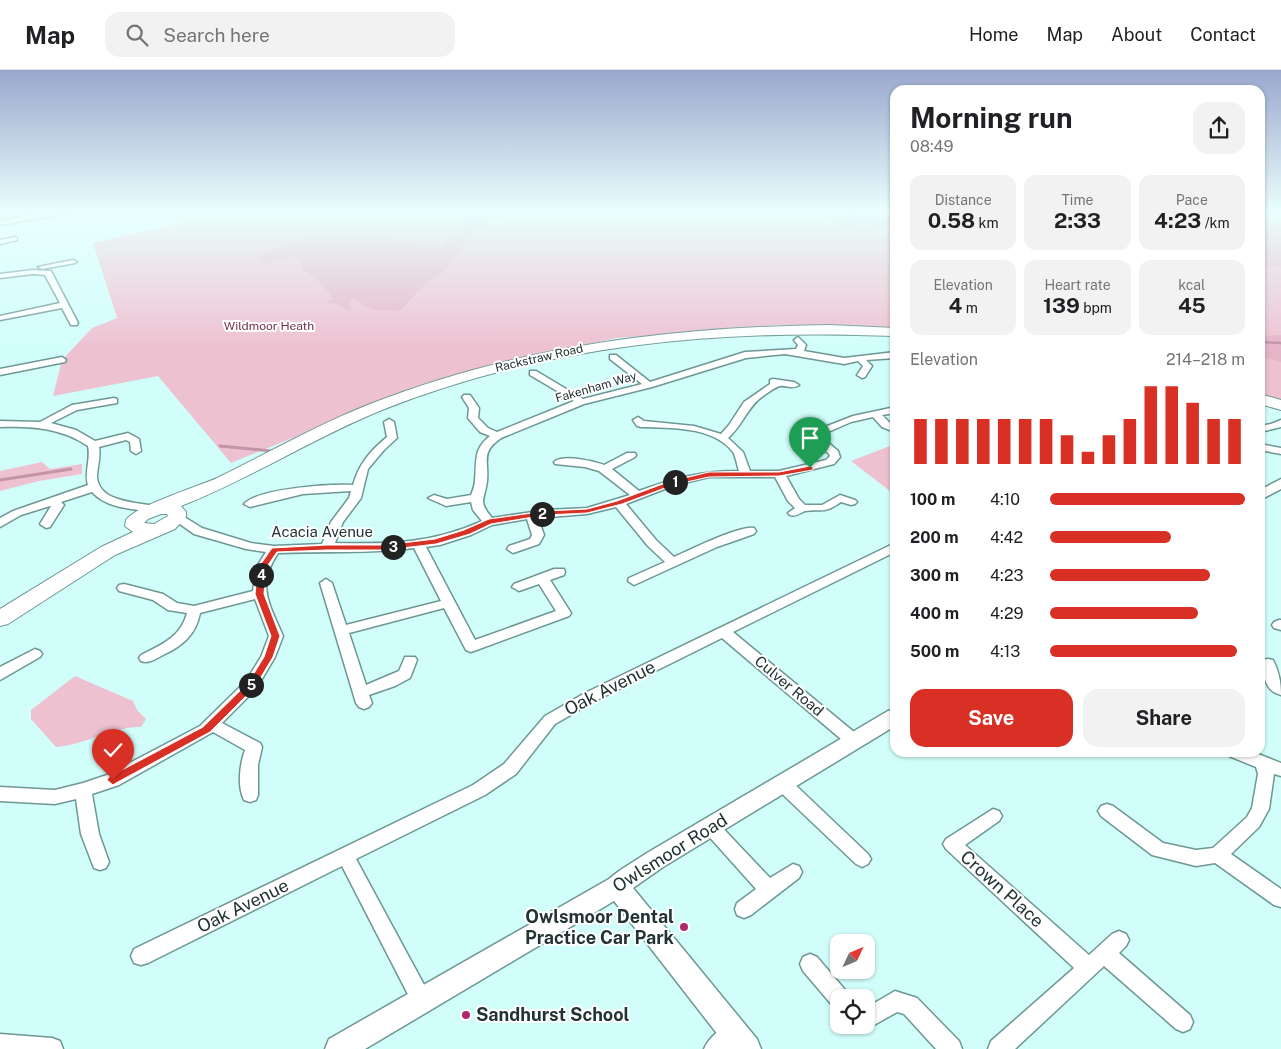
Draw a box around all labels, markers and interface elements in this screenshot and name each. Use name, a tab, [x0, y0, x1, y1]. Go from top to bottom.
search box	[105, 12, 455, 57]
text: Map	[25, 21, 75, 49]
icon: search	[123, 21, 151, 49]
text: Search here	[163, 24, 270, 46]
text: Home	[969, 24, 1019, 45]
text: Map	[1047, 24, 1083, 45]
text: About	[1111, 24, 1162, 45]
text: Contact	[1190, 24, 1256, 45]
text: Morning run	[910, 101, 1073, 134]
button: share	[1193, 102, 1245, 154]
text: 08:49	[910, 137, 954, 156]
text: Distance	[935, 192, 992, 208]
text: Time	[1062, 192, 1093, 208]
text: Pace	[1176, 192, 1208, 208]
text: 0.58	[928, 208, 975, 233]
text: 2:33	[1054, 208, 1101, 233]
text: 4:23	[1154, 208, 1201, 233]
text: km	[975, 215, 999, 231]
text: /km	[1201, 215, 1230, 231]
text: Elevation	[933, 277, 993, 293]
text: Heart rate	[1044, 277, 1111, 293]
text: kcal	[1178, 277, 1205, 293]
text: 4	[949, 293, 962, 318]
text: 139	[1043, 293, 1080, 318]
text: 45	[1178, 293, 1206, 318]
text: m	[962, 300, 978, 316]
text: bpm	[1080, 300, 1112, 316]
park label: Wildmoor Heath	[224, 319, 314, 333]
street label: Rackstraw Road	[494, 341, 584, 375]
text: Elevation	[910, 350, 978, 369]
text: 214–218 m	[1166, 350, 1245, 369]
street label: Fakenham Way	[554, 369, 639, 405]
pin	[789, 417, 831, 468]
icon: arrive	[796, 424, 824, 452]
pin: 1	[662, 470, 688, 494]
text: 1	[673, 474, 679, 490]
text: 100 m	[910, 490, 955, 509]
text: 4:10	[990, 490, 1020, 509]
pin: 2	[530, 502, 554, 526]
text: 2	[538, 506, 547, 522]
street label: Acacia Avenue	[271, 523, 373, 540]
text: 200 m	[910, 528, 959, 547]
text: 4:42	[990, 528, 1023, 547]
pin: 3	[380, 534, 406, 560]
text: 3	[389, 539, 398, 555]
pin: 4	[248, 562, 274, 588]
text: 300 m	[910, 566, 959, 585]
text: 4:23	[990, 566, 1024, 585]
text: 4	[257, 567, 266, 583]
text: 400 m	[910, 604, 959, 623]
text: 4:29	[990, 604, 1024, 623]
text: 500 m	[910, 642, 959, 661]
text: 4:13	[990, 642, 1020, 661]
street label: Culver Road	[752, 652, 827, 719]
street label: Oak Avenue	[561, 656, 659, 719]
pin: 5	[238, 672, 264, 698]
text: 5	[247, 677, 256, 693]
button: Save	[910, 689, 1073, 747]
button: Share	[1083, 689, 1245, 747]
pin	[92, 729, 134, 780]
icon: check	[99, 736, 127, 764]
street label: Owlsmoor Road	[608, 809, 731, 896]
street label: Crown Place	[956, 846, 1048, 932]
street label: Oak Avenue	[194, 874, 292, 937]
place label: Owlsmoor Dental Practice Car Park	[525, 906, 675, 948]
marker: Owlsmoor Dental Practice Car Park	[678, 921, 690, 933]
north arrow	[830, 934, 875, 979]
map controls	[830, 934, 875, 1034]
button: locate	[830, 989, 875, 1034]
place label: Sandhurst School	[476, 1004, 630, 1025]
marker: Sandhurst School	[460, 1009, 472, 1021]

